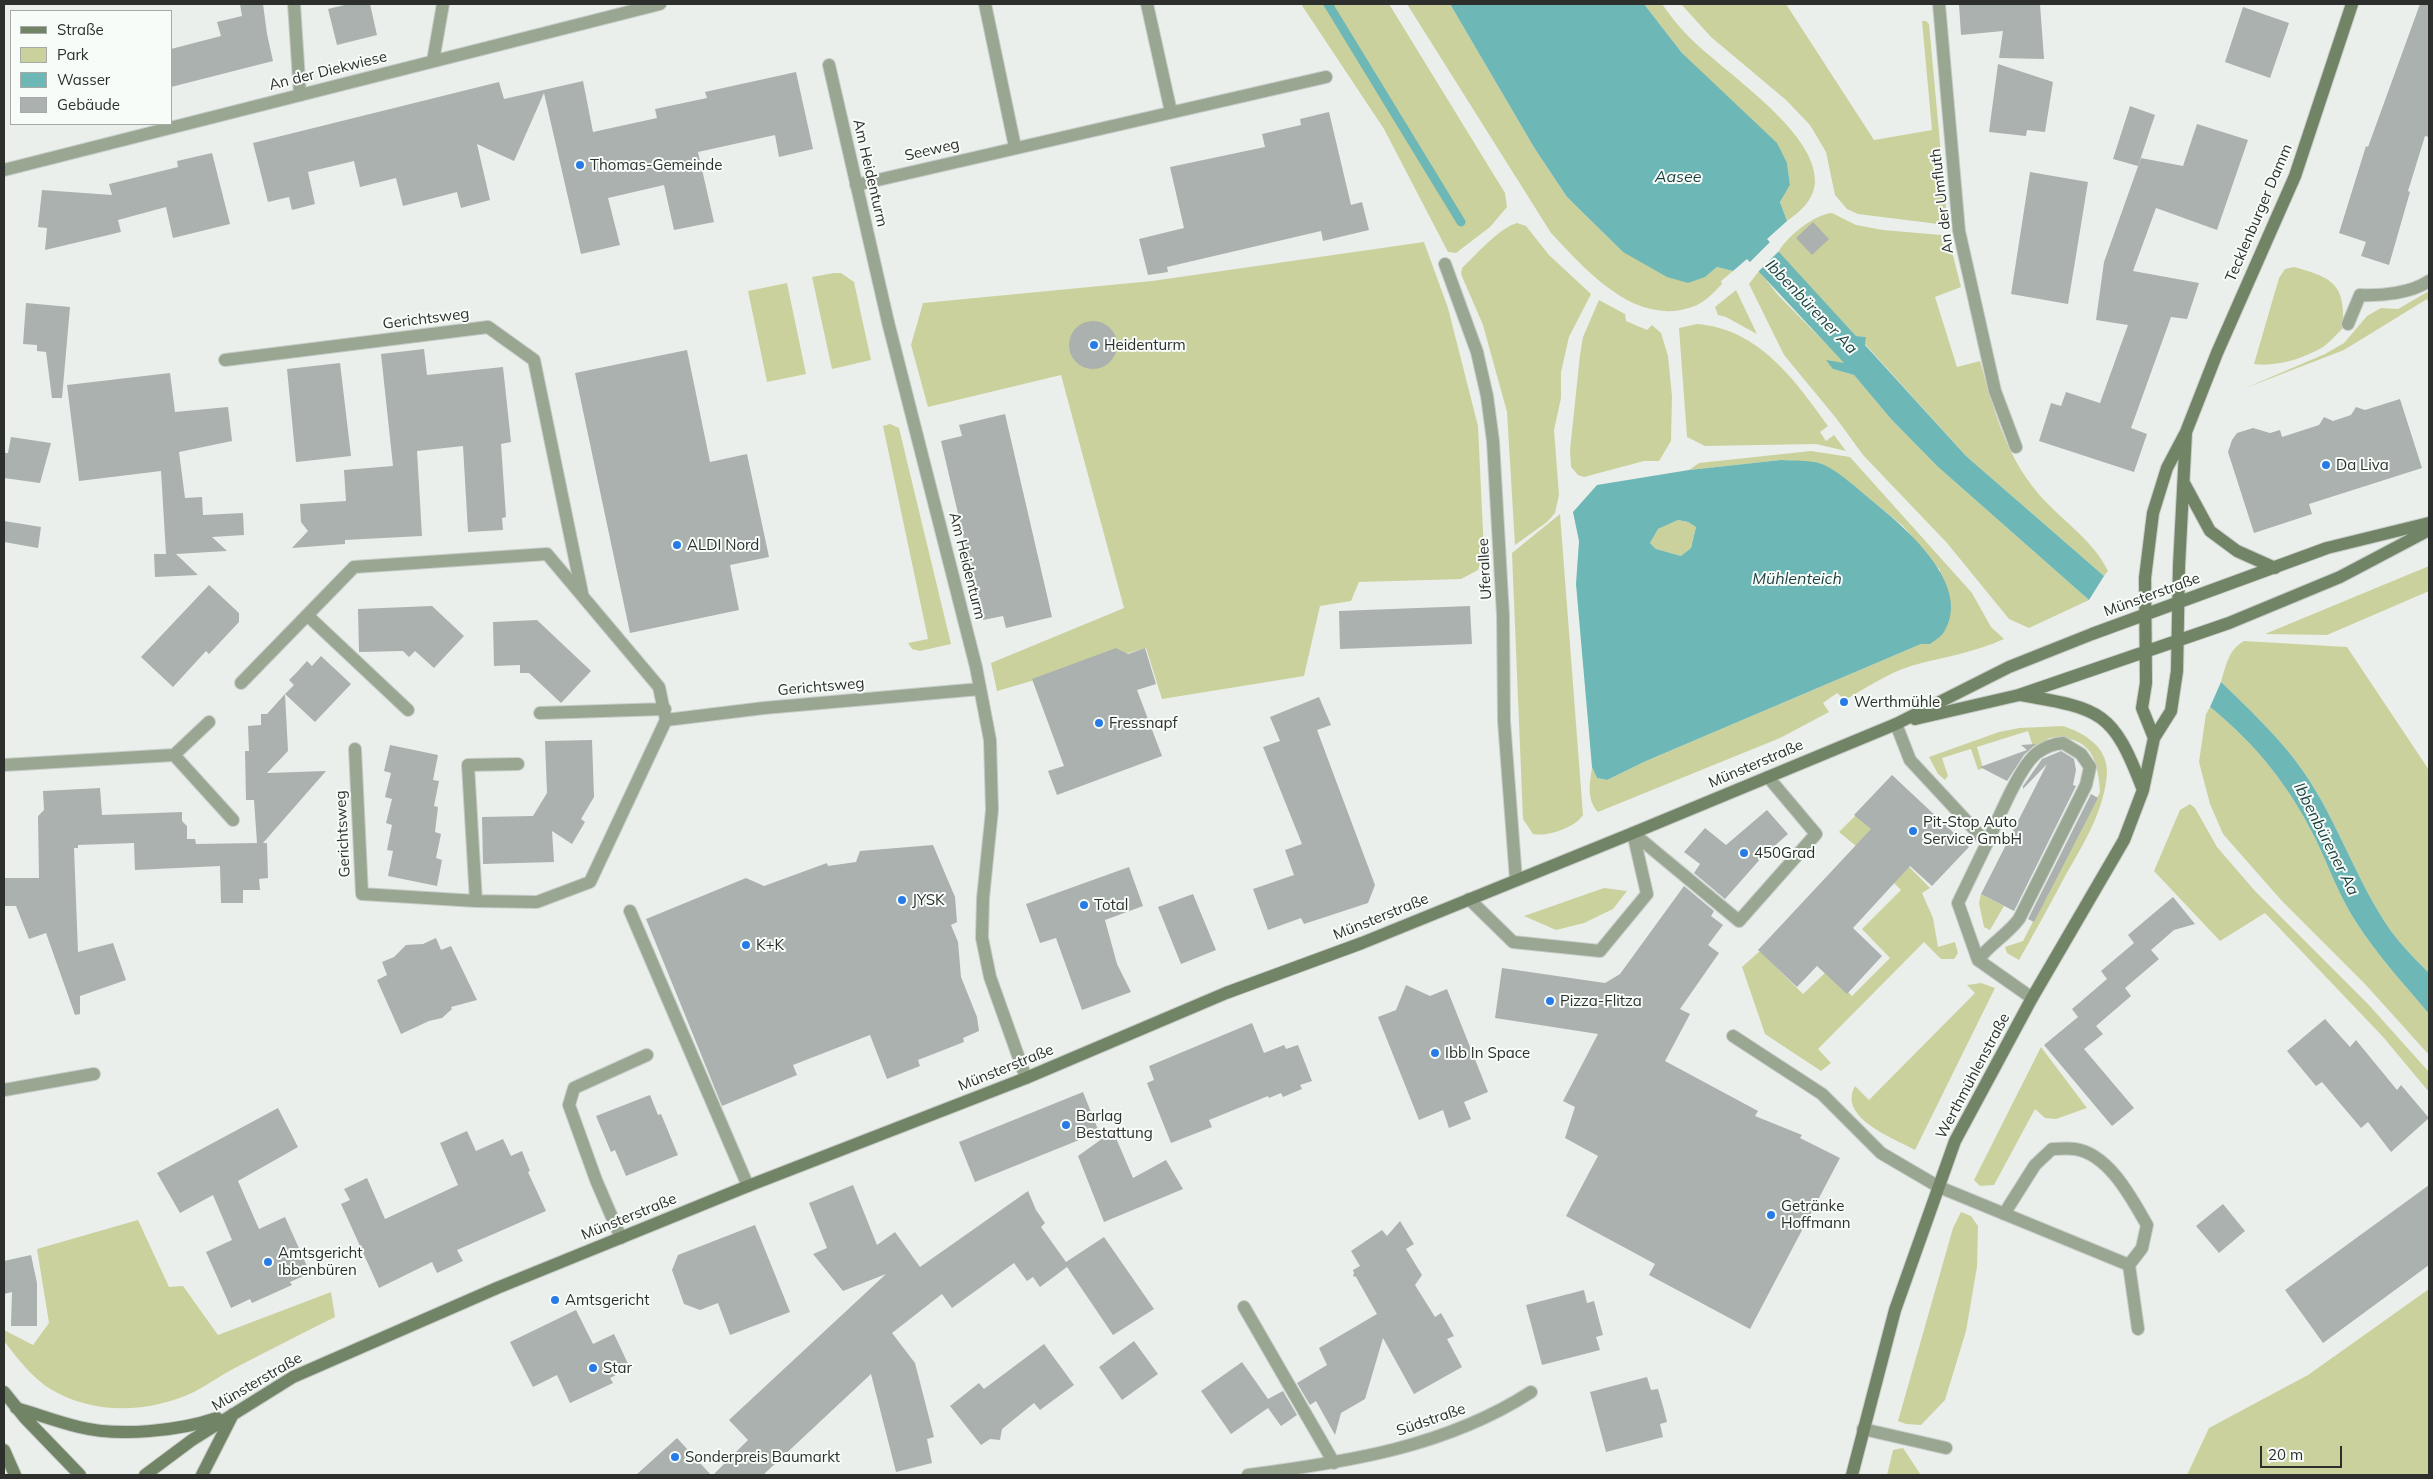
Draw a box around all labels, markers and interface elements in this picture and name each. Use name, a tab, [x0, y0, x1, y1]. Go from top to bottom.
legend	[10, 10, 172, 125]
text: Straße	[57, 20, 104, 39]
text: Park	[57, 45, 89, 64]
street label: An der Diekwiese	[267, 48, 389, 94]
text: Wasser	[57, 70, 110, 89]
text: Gebäude	[57, 95, 120, 114]
street label: Am Heidenturm	[849, 117, 891, 229]
street label: Seeweg	[903, 135, 961, 165]
street label: Tecklenburger Damm	[2222, 141, 2296, 285]
street label: An der Umfluth	[1927, 147, 1957, 255]
place label: Thomas-Gemeinde	[590, 156, 722, 174]
marker: Thomas-Gemeinde	[574, 159, 586, 171]
water label: Aasee	[1655, 167, 1701, 187]
water label: Ibbenbürener Aa	[1761, 256, 1861, 358]
street label: Gerichtsweg	[382, 305, 470, 333]
place label: Heidenturm	[1104, 336, 1186, 354]
marker: Heidenturm	[1088, 339, 1100, 351]
place label: Da Liva	[2336, 456, 2389, 474]
marker: Da Liva	[2320, 459, 2332, 471]
street label: Am Heidenturm	[945, 511, 989, 621]
place label: ALDI Nord	[687, 536, 759, 554]
street label: Uferallee	[1474, 538, 1496, 600]
marker: ALDI Nord	[671, 539, 683, 551]
water label: Mühlenteich	[1752, 569, 1842, 589]
street label: Münsterstraße	[2101, 569, 2203, 621]
street label: Gerichtsweg	[777, 674, 865, 700]
place label: Werthmühle	[1854, 693, 1940, 711]
marker: Werthmühle	[1838, 696, 1850, 708]
place label: Fressnapf	[1109, 714, 1177, 732]
marker: Fressnapf	[1093, 717, 1105, 729]
street label: Münsterstraße	[1706, 736, 1806, 792]
water label: Ibbenbürener Aa	[2289, 779, 2363, 899]
street label: Gerichtsweg	[332, 790, 354, 878]
place label: Pit-Stop Auto Service GmbH	[1923, 813, 2022, 848]
marker: Pit-Stop Auto Service GmbH	[1907, 825, 1919, 837]
place label: 450Grad	[1754, 844, 1815, 862]
marker: 450Grad	[1738, 847, 1750, 859]
street label: Münsterstraße	[1331, 890, 1431, 944]
place label: JYSK	[912, 891, 945, 909]
marker: JYSK	[896, 894, 908, 906]
place label: Total	[1094, 896, 1128, 914]
marker: Total	[1078, 899, 1090, 911]
place label: K+K	[756, 936, 784, 954]
marker: K+K	[740, 939, 752, 951]
place label: Pizza-Flitza	[1560, 992, 1642, 1010]
marker: Pizza-Flitza	[1544, 995, 1556, 1007]
street label: Werthmühlenstraße	[1932, 1010, 2014, 1142]
street label: Münsterstraße	[956, 1041, 1056, 1095]
place label: Ibb In Space	[1445, 1044, 1530, 1062]
marker: Ibb In Space	[1429, 1047, 1441, 1059]
place label: Barlag Bestattung	[1076, 1107, 1153, 1142]
marker: Barlag Bestattung	[1060, 1119, 1072, 1131]
street label: Münsterstraße	[579, 1190, 679, 1244]
place label: Getränke Hoffmann	[1781, 1197, 1851, 1232]
marker: Getränke Hoffmann	[1765, 1209, 1777, 1221]
place label: Amtsgericht Ibbenbüren	[278, 1244, 363, 1279]
marker: Amtsgericht Ibbenbüren	[262, 1256, 274, 1268]
place label: Amtsgericht	[565, 1291, 650, 1309]
marker: Amtsgericht	[549, 1294, 561, 1306]
street label: Münsterstraße	[209, 1349, 305, 1415]
place label: Star	[603, 1359, 632, 1377]
marker: Star	[587, 1362, 599, 1374]
street label: Südstraße	[1394, 1400, 1468, 1440]
scale bar	[2263, 1436, 2346, 1468]
text: 20 m	[2268, 1445, 2303, 1464]
place label: Sonderpreis Baumarkt	[685, 1448, 840, 1466]
marker: Sonderpreis Baumarkt	[669, 1451, 681, 1463]

